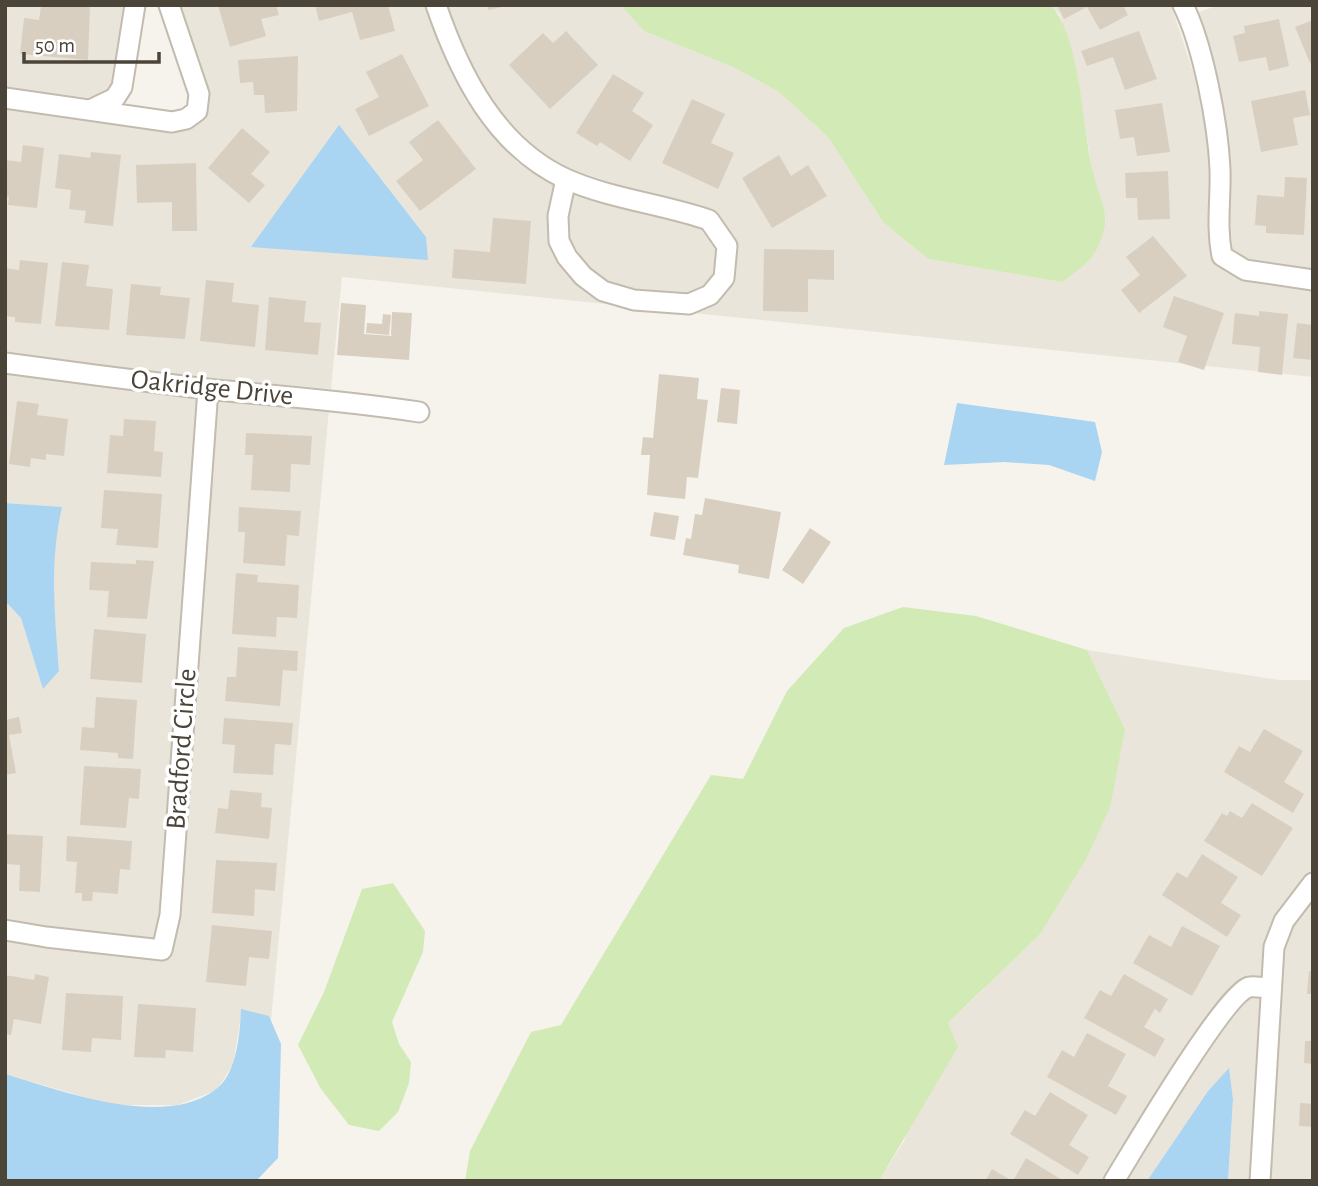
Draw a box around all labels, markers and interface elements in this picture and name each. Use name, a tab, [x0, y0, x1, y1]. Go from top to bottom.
scale bar	[24, 21, 159, 65]
text: 50 m	[35, 35, 75, 56]
street label: Oakridge Drive	[129, 366, 295, 410]
street label: Bradford Circle	[162, 667, 202, 831]

